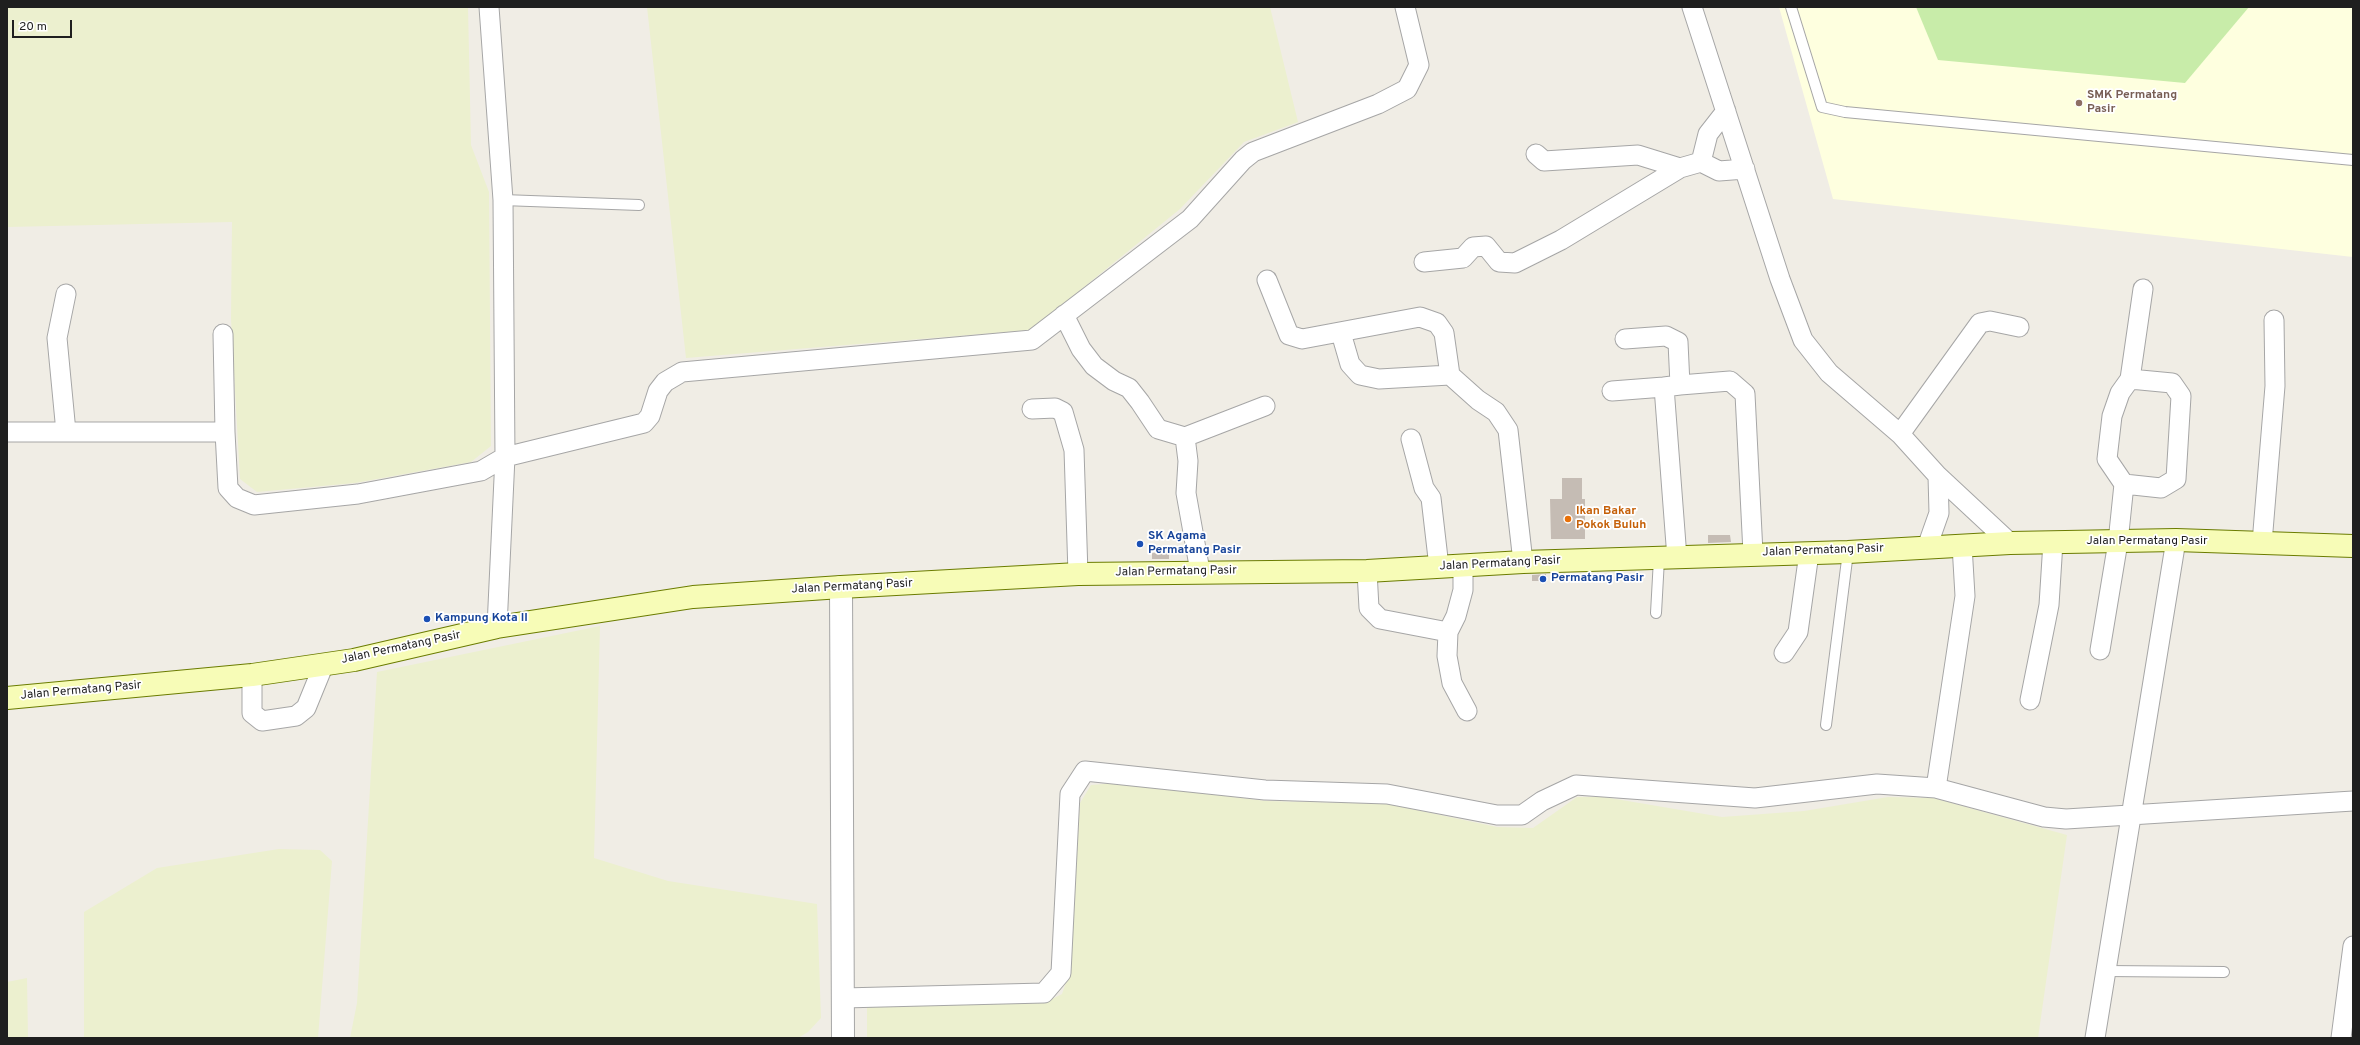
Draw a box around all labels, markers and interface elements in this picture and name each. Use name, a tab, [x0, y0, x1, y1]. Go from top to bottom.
scale bar	[14, 12, 74, 38]
text: 20 m	[19, 19, 47, 35]
place label: SMK Permatang Pasir	[2087, 89, 2177, 117]
marker: SMK Permatang Pasir	[2074, 98, 2084, 108]
place label: Ikan Bakar Pokok Buluh	[1576, 505, 1646, 533]
marker: Ikan Bakar Pokok Buluh	[1563, 514, 1573, 524]
place label: SK Agama Permatang Pasir	[1148, 530, 1241, 558]
street label: Jalan Permatang Pasir	[2086, 535, 2208, 549]
marker: SK Agama Permatang Pasir	[1135, 539, 1145, 549]
street label: Jalan Permatang Pasir	[1762, 542, 1884, 560]
street label: Jalan Permatang Pasir	[1439, 554, 1561, 574]
street label: Jalan Permatang Pasir	[1115, 564, 1237, 580]
place label: Permatang Pasir	[1551, 572, 1644, 586]
marker: Permatang Pasir	[1538, 574, 1548, 584]
street label: Jalan Permatang Pasir	[791, 577, 913, 597]
place label: Kampung Kota II	[435, 612, 528, 626]
marker: Kampung Kota II	[422, 614, 432, 624]
street label: Jalan Permatang Pasir	[340, 628, 462, 668]
street label: Jalan Permatang Pasir	[20, 679, 142, 703]

